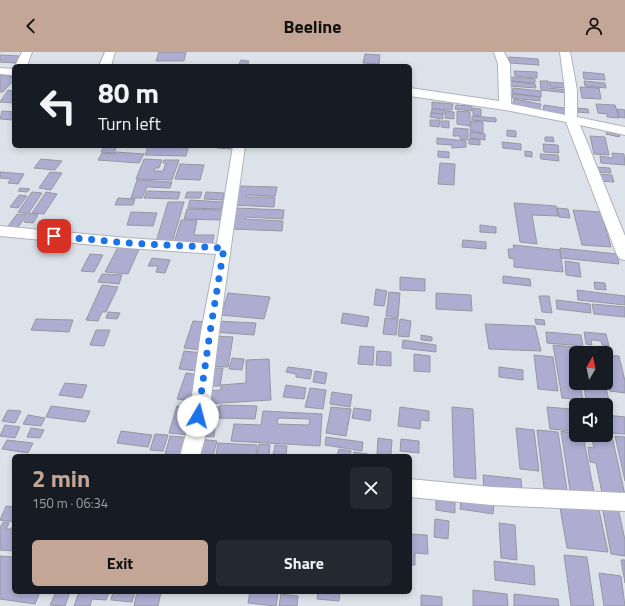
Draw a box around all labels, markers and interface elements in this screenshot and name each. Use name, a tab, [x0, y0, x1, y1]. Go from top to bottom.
text: Beeline	[284, 13, 341, 40]
icon: back	[20, 15, 42, 37]
icon: person	[583, 15, 605, 37]
text: 80 m	[98, 71, 159, 114]
icon: left	[32, 80, 84, 132]
text: Turn left	[98, 110, 161, 137]
pin	[37, 219, 71, 253]
icon: arrive	[43, 225, 65, 247]
north arrow	[569, 346, 613, 390]
map controls	[569, 346, 613, 442]
position arrow	[177, 395, 219, 437]
button: sound	[569, 398, 613, 442]
text: 2 min	[32, 460, 90, 496]
button: close	[350, 467, 392, 509]
text: 150 m · 06:34	[32, 493, 108, 513]
button: Exit	[32, 540, 208, 586]
button: Share	[216, 540, 392, 586]

